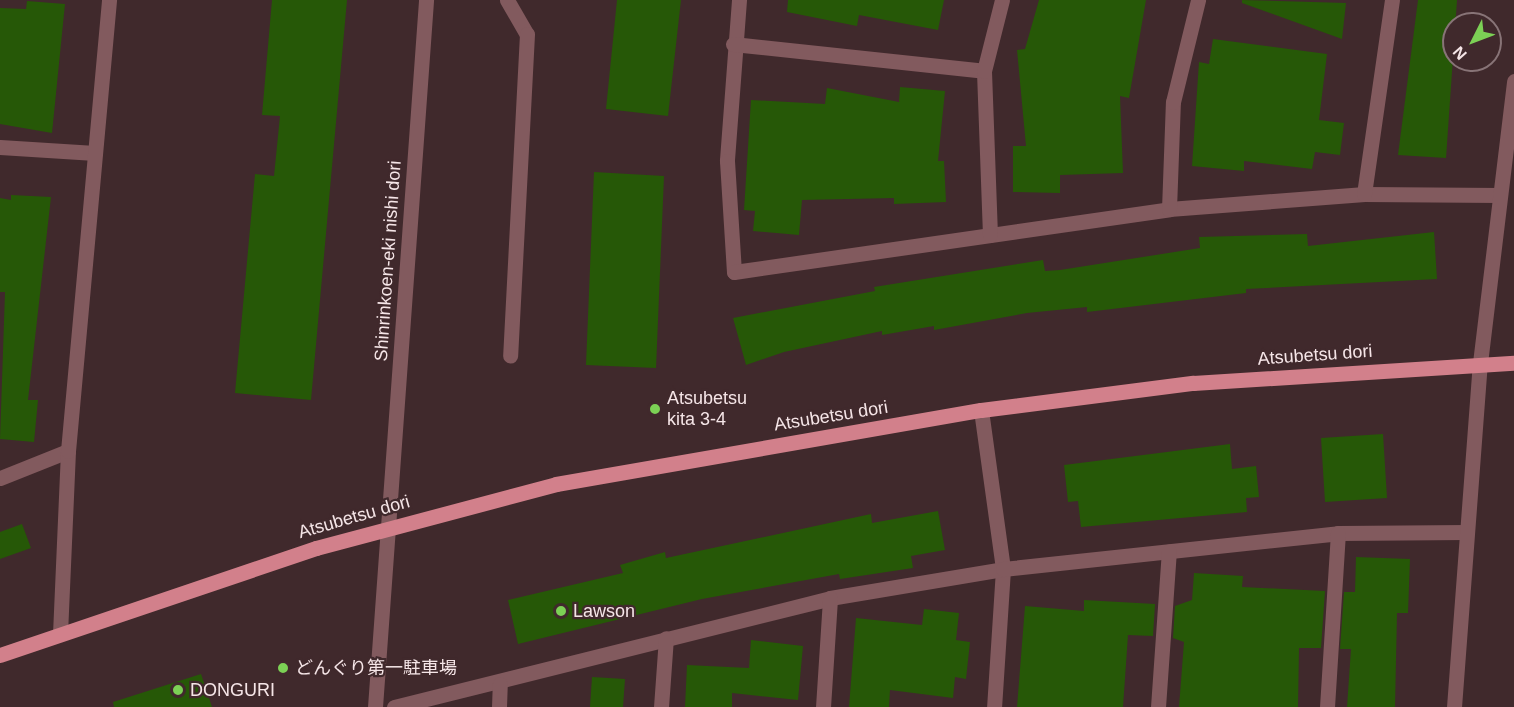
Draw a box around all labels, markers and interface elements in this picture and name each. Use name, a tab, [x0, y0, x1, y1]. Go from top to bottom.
north arrow	[1442, 12, 1502, 72]
text: N	[1450, 43, 1470, 63]
street label: Shinrinkoen-eki nishi dori	[370, 160, 406, 362]
street label: Atsubetsu dori	[1257, 340, 1373, 370]
place label: Atsubetsu kita 3-4	[667, 388, 747, 430]
street label: Atsubetsu dori	[772, 396, 890, 436]
marker: Atsubetsu kita 3-4	[648, 402, 662, 416]
street label: Atsubetsu dori	[296, 491, 412, 543]
place label: Lawson	[573, 600, 635, 622]
marker: Lawson	[554, 604, 568, 618]
place label: どんぐり第一駐車場	[295, 657, 457, 679]
marker: どんぐり第一駐車場	[276, 661, 290, 675]
place label: DONGURI	[190, 679, 275, 701]
marker: DONGURI	[171, 683, 185, 697]

